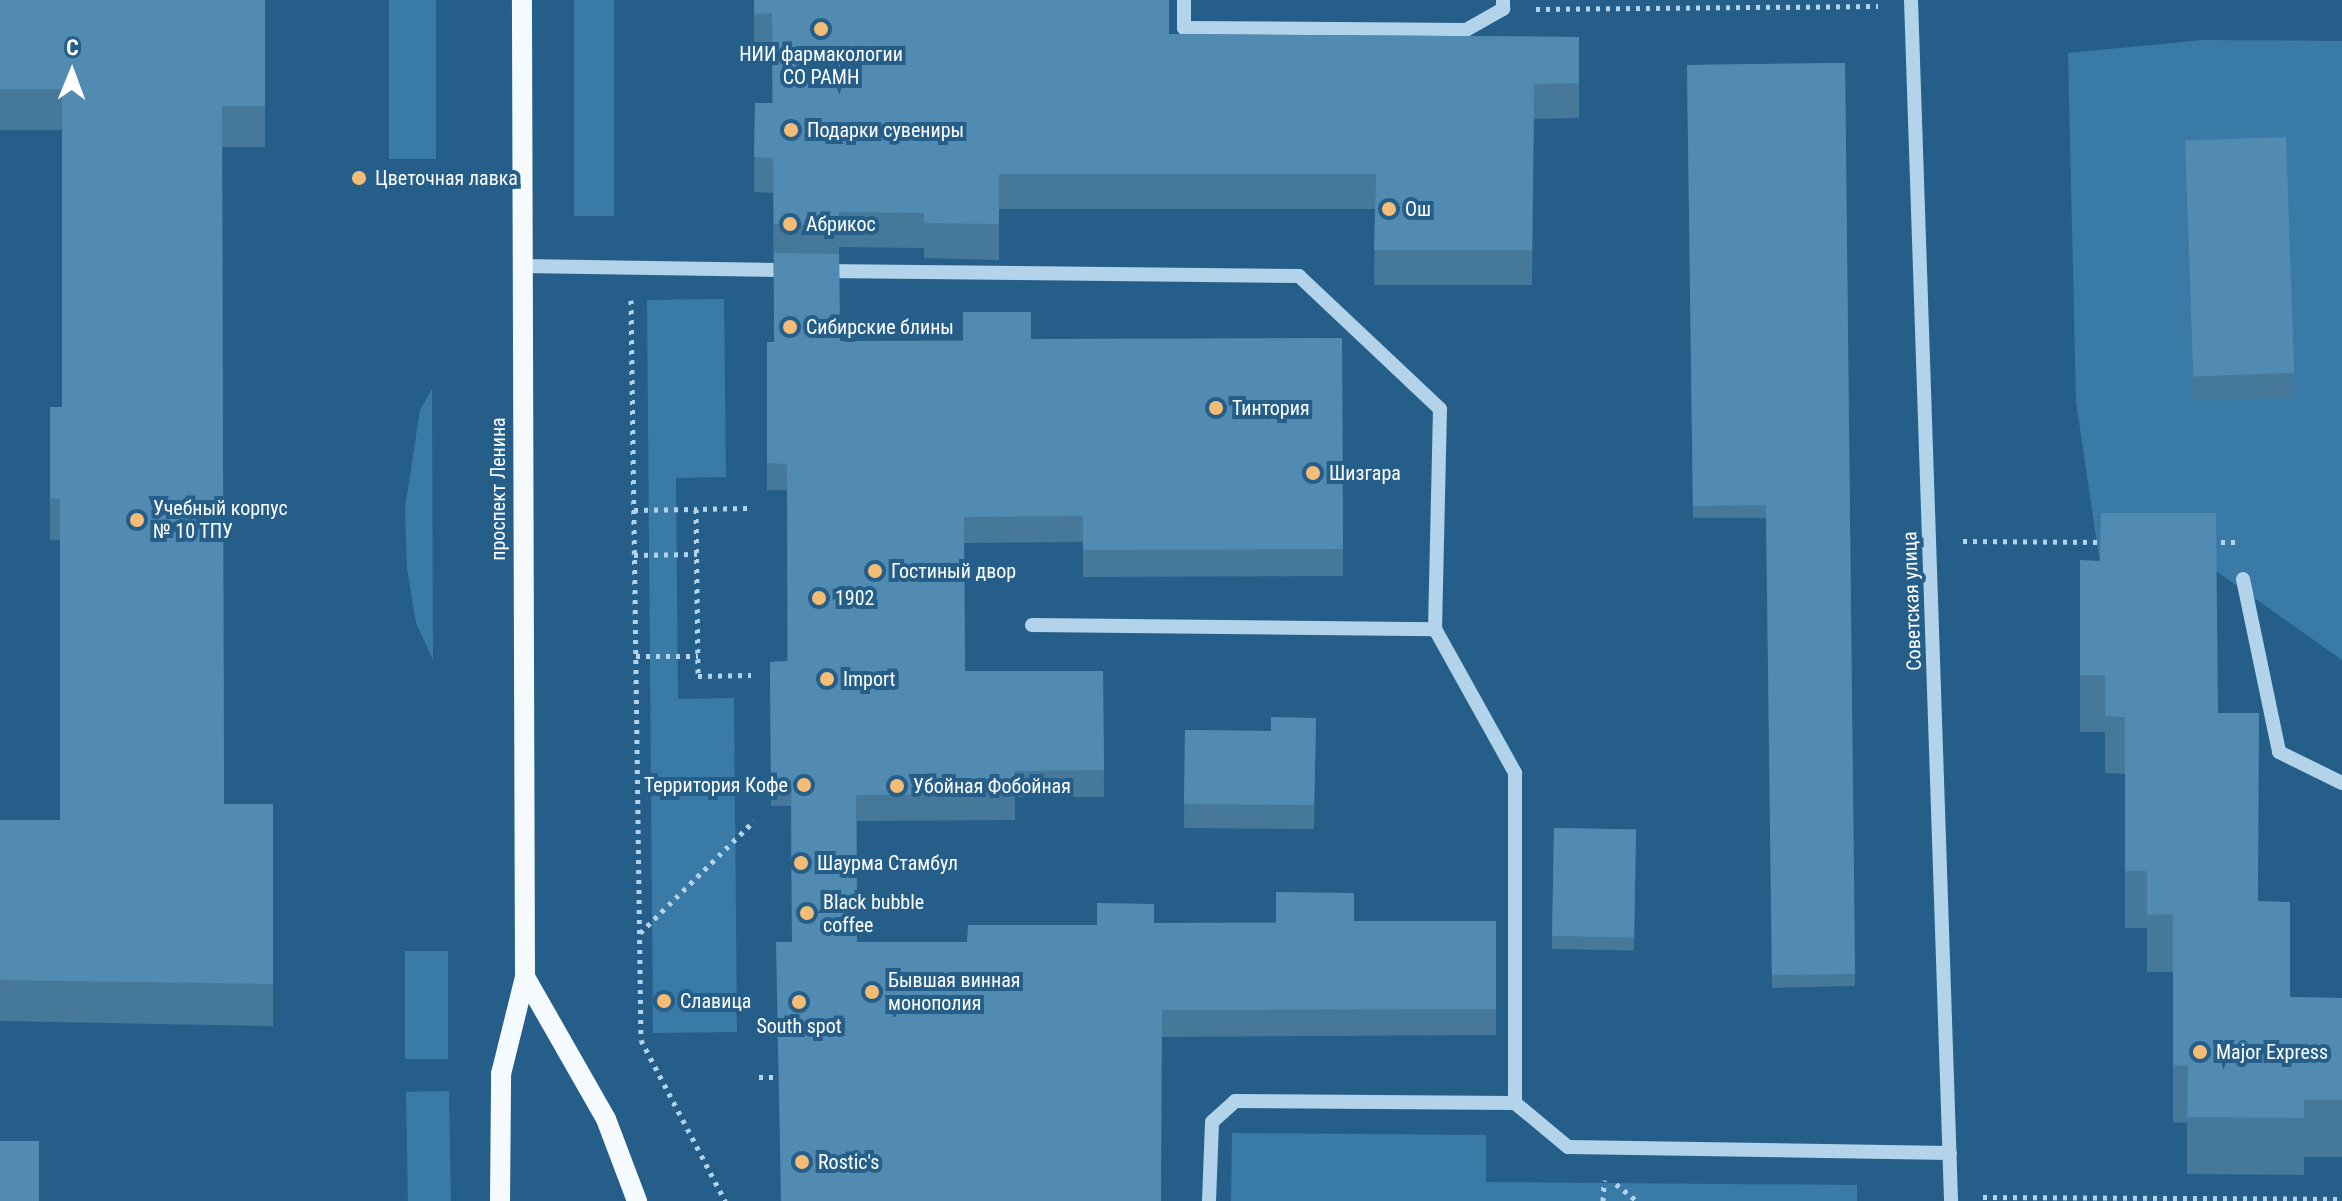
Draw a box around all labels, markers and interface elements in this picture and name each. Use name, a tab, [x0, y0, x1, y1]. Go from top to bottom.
marker: НИИ фармакологии СО РАМН	[812, 20, 830, 38]
north arrow	[32, 32, 112, 112]
text: С	[66, 35, 79, 60]
place label: НИИ фармакологии СО РАМН	[739, 42, 903, 89]
place label: Подарки сувениры	[807, 118, 964, 142]
marker: Подарки сувениры	[782, 121, 800, 139]
place label: Цветочная лавка	[375, 166, 518, 190]
marker: Цветочная лавка	[350, 169, 368, 187]
place label: Ош	[1405, 197, 1431, 221]
marker: Ош	[1380, 200, 1398, 218]
place label: Абрикос	[806, 212, 876, 236]
marker: Абрикос	[781, 215, 799, 233]
place label: Сибирские блины	[806, 315, 954, 339]
marker: Сибирские блины	[781, 318, 799, 336]
place label: Тинтория	[1232, 396, 1310, 420]
marker: Тинтория	[1207, 399, 1225, 417]
street label: проспект Ленина	[486, 417, 510, 561]
place label: Шизгара	[1329, 461, 1401, 485]
marker: Шизгара	[1304, 464, 1322, 482]
place label: Учебный корпус № 10 ТПУ	[153, 496, 288, 543]
marker: Учебный корпус № 10 ТПУ	[128, 511, 146, 529]
street label: Советская улица	[1898, 531, 1926, 671]
place label: Гостиный двор	[891, 559, 1016, 583]
marker: Гостиный двор	[866, 562, 884, 580]
place label: 1902	[835, 586, 874, 610]
marker: 1902	[810, 589, 828, 607]
place label: Import	[843, 667, 895, 691]
marker: Import	[818, 670, 836, 688]
place label: Территория Кофе	[644, 773, 788, 797]
place label: Убойная Фобойная	[913, 774, 1071, 798]
marker: Территория Кофе	[795, 776, 813, 794]
marker: Убойная Фобойная	[888, 777, 906, 795]
place label: Шаурма Стамбул	[817, 851, 958, 875]
marker: Шаурма Стамбул	[792, 854, 810, 872]
place label: Black bubble coffee	[823, 890, 924, 937]
marker: Black bubble coffee	[798, 904, 816, 922]
place label: Бывшая винная монополия	[888, 968, 1020, 1015]
marker: Бывшая винная монополия	[863, 983, 881, 1001]
place label: Славица	[680, 989, 751, 1013]
marker: Славица	[655, 992, 673, 1010]
marker: South spot	[790, 993, 808, 1011]
place label: South spot	[756, 1014, 842, 1038]
place label: Major Express	[2216, 1040, 2328, 1064]
marker: Major Express	[2191, 1043, 2209, 1061]
place label: Rostic's	[818, 1150, 879, 1174]
marker: Rostic's	[793, 1153, 811, 1171]

